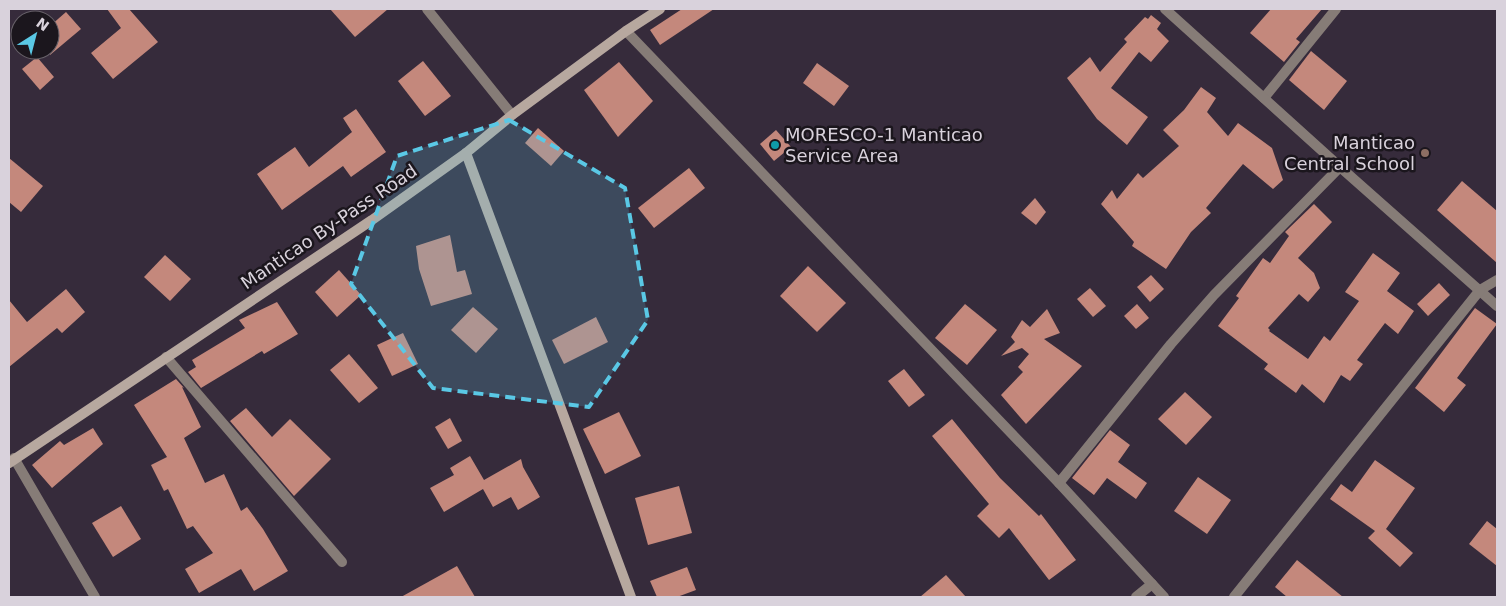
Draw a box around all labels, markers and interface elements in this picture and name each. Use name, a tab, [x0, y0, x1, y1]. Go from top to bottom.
north arrow	[10, 10, 60, 60]
text: N	[33, 15, 52, 34]
place label: MORESCO-1 Manticao Service Area	[785, 124, 983, 166]
place label: Manticao Central School	[1284, 132, 1415, 174]
marker: MORESCO-1 Manticao Service Area	[769, 139, 781, 151]
marker: Manticao Central School	[1419, 147, 1431, 159]
street label: Manticao By-Pass Road	[237, 160, 421, 293]

